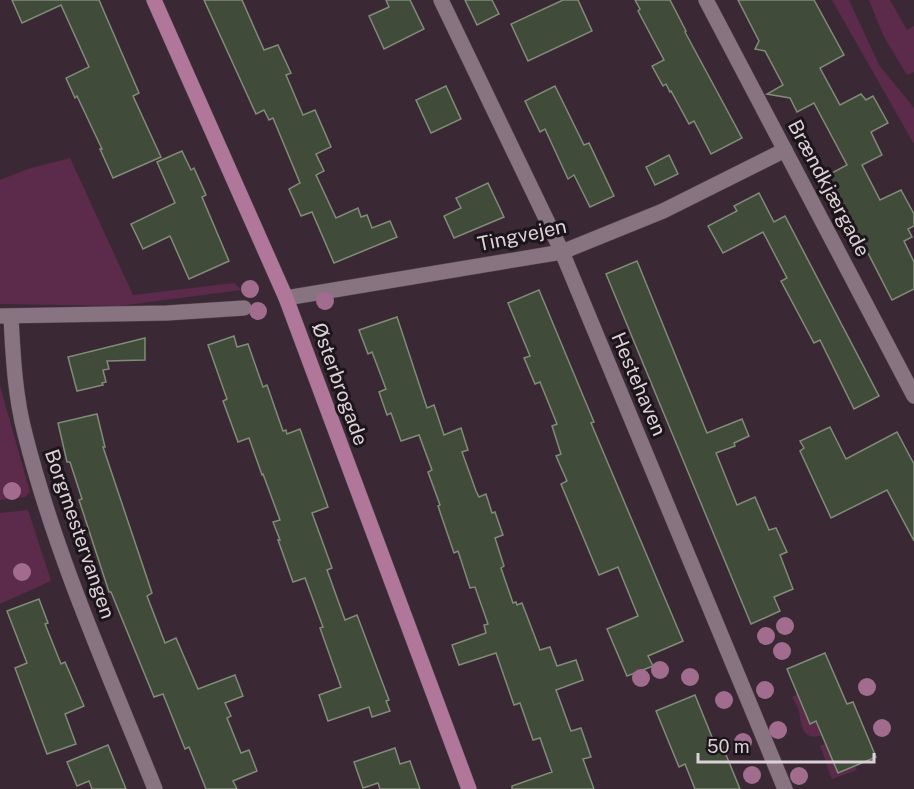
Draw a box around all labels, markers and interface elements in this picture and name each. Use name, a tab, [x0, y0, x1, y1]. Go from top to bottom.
street label: Brændkjærgade	[783, 115, 875, 261]
street label: Tingvejen	[475, 214, 569, 256]
street label: Østerbrogade	[307, 319, 373, 449]
street label: Hestehaven	[606, 329, 672, 439]
street label: Borgmestervangen	[40, 446, 120, 622]
scale bar	[698, 726, 874, 764]
text: 50 m	[707, 736, 750, 757]

